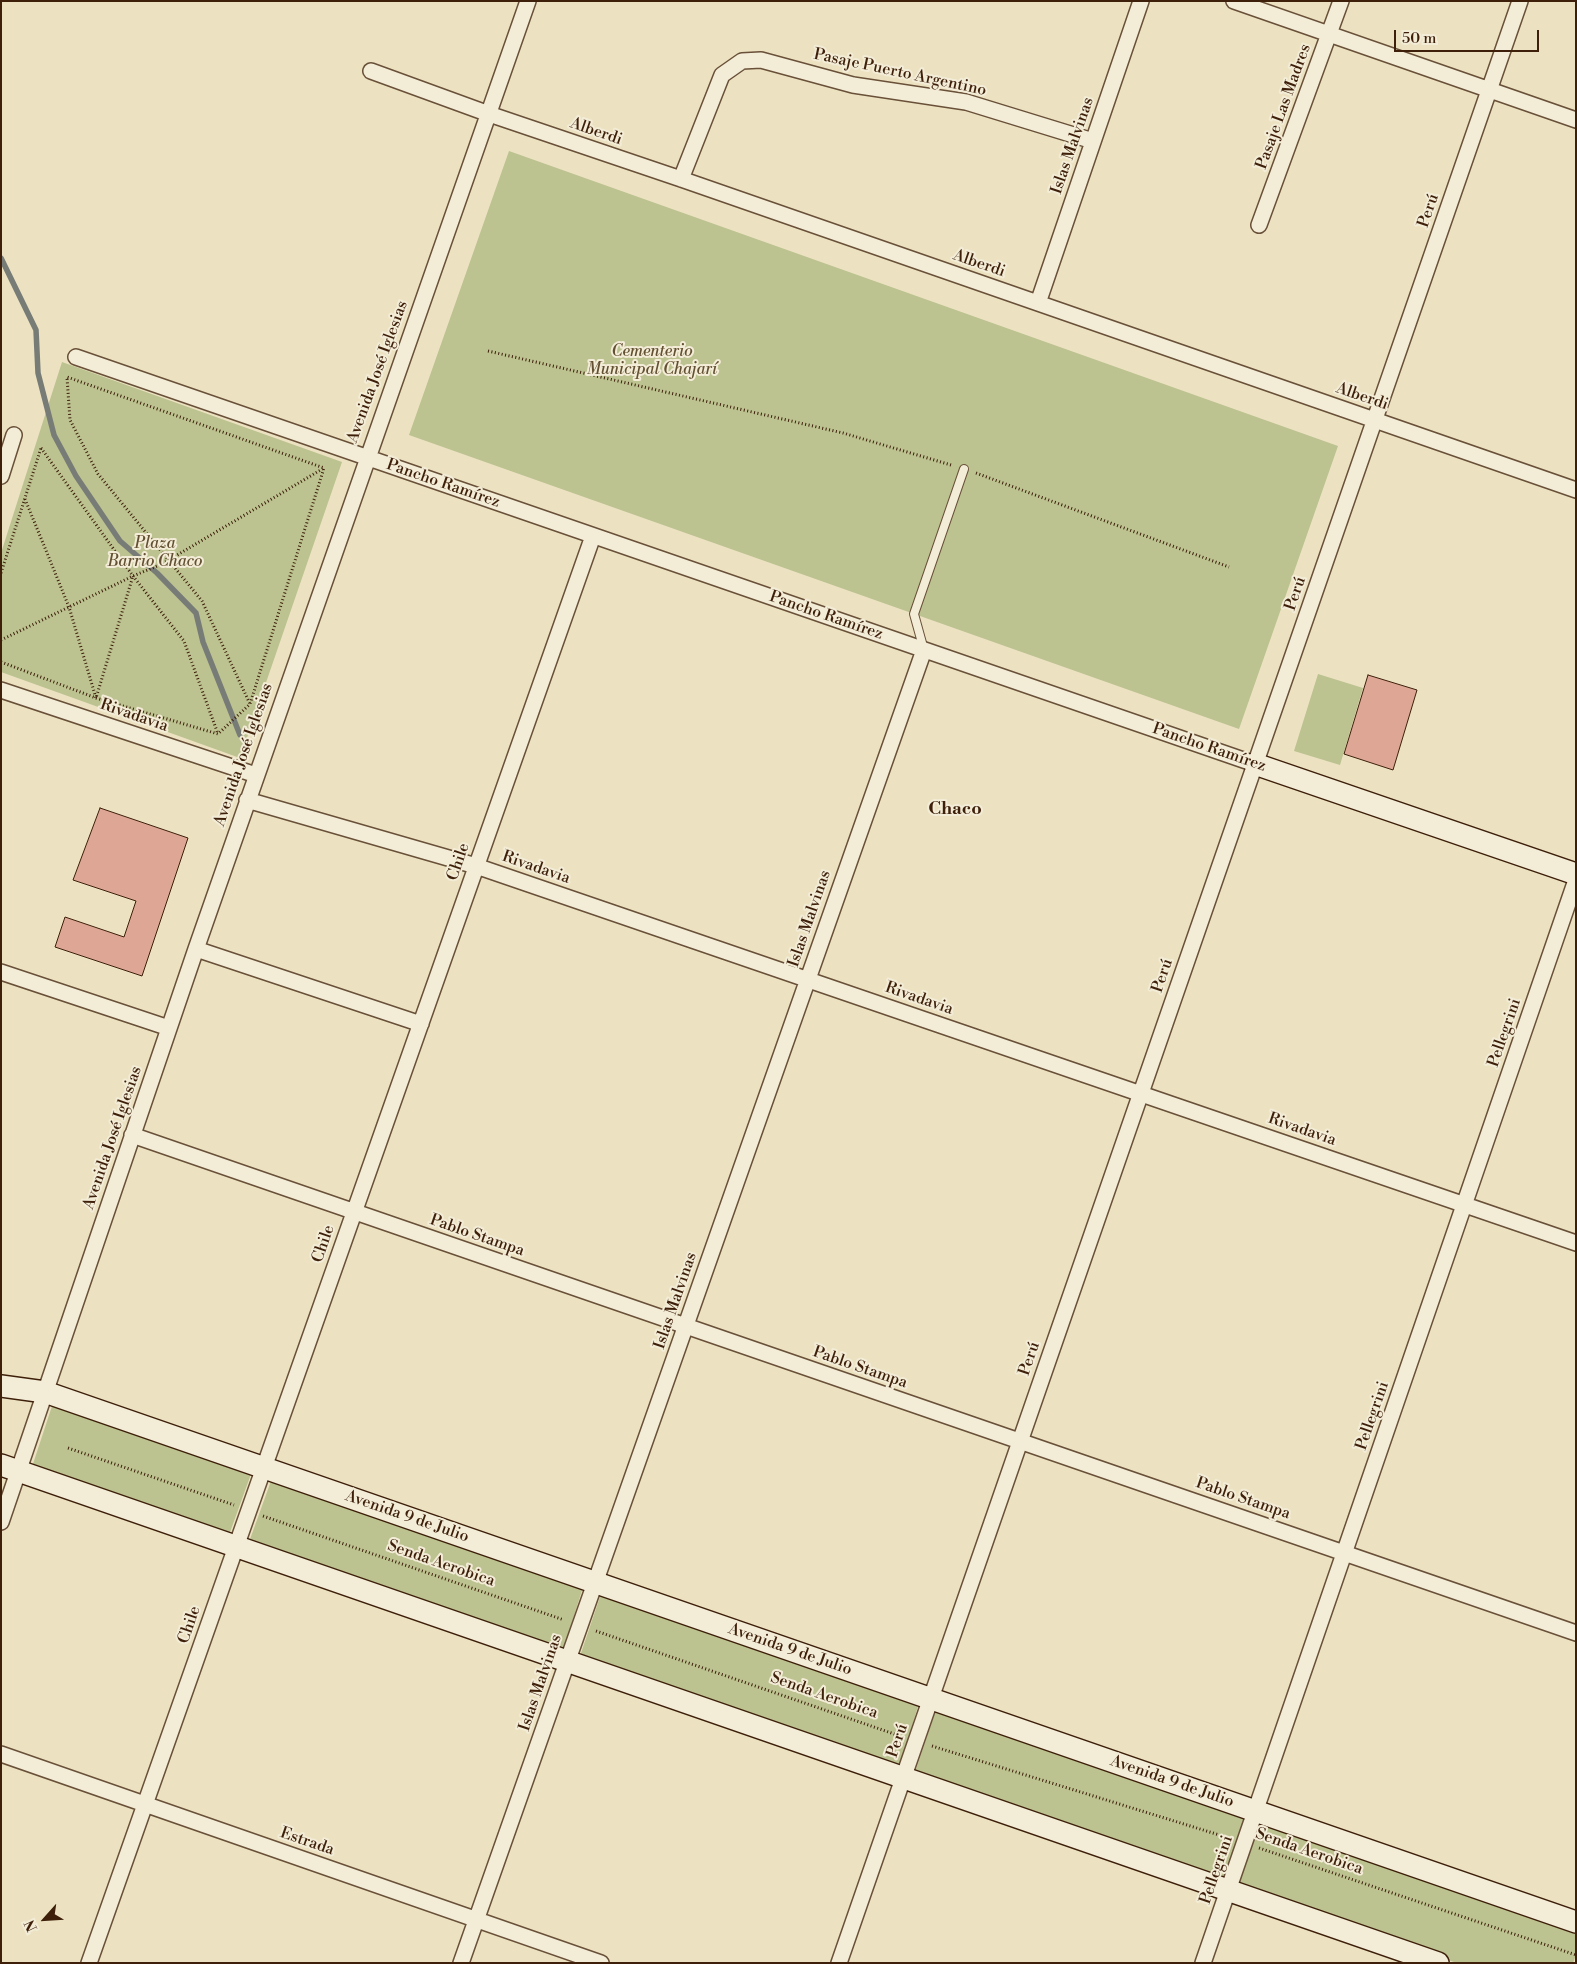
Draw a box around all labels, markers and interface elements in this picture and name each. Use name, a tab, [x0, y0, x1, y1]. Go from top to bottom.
scale bar	[1397, 20, 1542, 52]
text: 50 m	[1402, 29, 1436, 48]
street label: Pasaje Las Madres	[1252, 42, 1316, 172]
street label: Pasaje Puerto Argentino	[812, 45, 988, 101]
street label: Islas Malvinas	[1047, 95, 1099, 197]
street label: Alberdi	[567, 114, 625, 150]
street label: Perú	[1414, 192, 1444, 230]
street label: Alberdi	[950, 246, 1008, 282]
street label: Avenida José Iglesias	[343, 298, 413, 446]
park label: Cementerio Municipal Chajarí	[587, 342, 717, 380]
street label: Alberdi	[1333, 379, 1391, 415]
street label: Pancho Ramírez	[384, 456, 502, 512]
park label: Plaza Barrio Chaco	[108, 534, 202, 572]
street label: Perú	[1281, 575, 1311, 613]
street label: Pancho Ramírez	[767, 588, 885, 644]
street label: Avenida José Iglesias	[210, 681, 278, 829]
street label: Rivadavia	[97, 695, 171, 737]
street label: Pancho Ramírez	[1150, 720, 1268, 776]
district label: Chaco	[928, 799, 982, 821]
street label: Chile	[444, 841, 474, 883]
street label: Rivadavia	[499, 847, 573, 889]
street label: Islas Malvinas	[784, 868, 836, 970]
street label: Perú	[1148, 957, 1178, 995]
street label: Rivadavia	[882, 978, 956, 1020]
street label: Pellegrini	[1484, 996, 1526, 1070]
street label: Avenida José Iglesias	[79, 1064, 147, 1212]
street label: Rivadavia	[1265, 1109, 1339, 1151]
street label: Pablo Stampa	[427, 1211, 527, 1261]
street label: Chile	[309, 1223, 339, 1265]
street label: Islas Malvinas	[650, 1250, 702, 1352]
street label: Perú	[1015, 1340, 1045, 1378]
street label: Pablo Stampa	[810, 1343, 910, 1393]
street label: Pellegrini	[1352, 1379, 1394, 1453]
street label: Pablo Stampa	[1193, 1474, 1293, 1524]
street label: Avenida 9 de Julio	[343, 1487, 471, 1547]
street label: Senda Aerobica	[385, 1537, 497, 1591]
street label: Chile	[175, 1604, 205, 1646]
street label: Avenida 9 de Julio	[726, 1620, 854, 1680]
street label: Islas Malvinas	[515, 1632, 567, 1734]
street label: Senda Aerobica	[768, 1669, 880, 1723]
street label: Perú	[883, 1722, 913, 1760]
street label: Avenida 9 de Julio	[1108, 1752, 1236, 1812]
street label: Estrada	[277, 1824, 337, 1860]
street label: Senda Aerobica	[1253, 1825, 1365, 1879]
street label: Pellegrini	[1196, 1833, 1238, 1907]
north arrow	[20, 1894, 70, 1944]
text: N	[21, 1917, 42, 1935]

